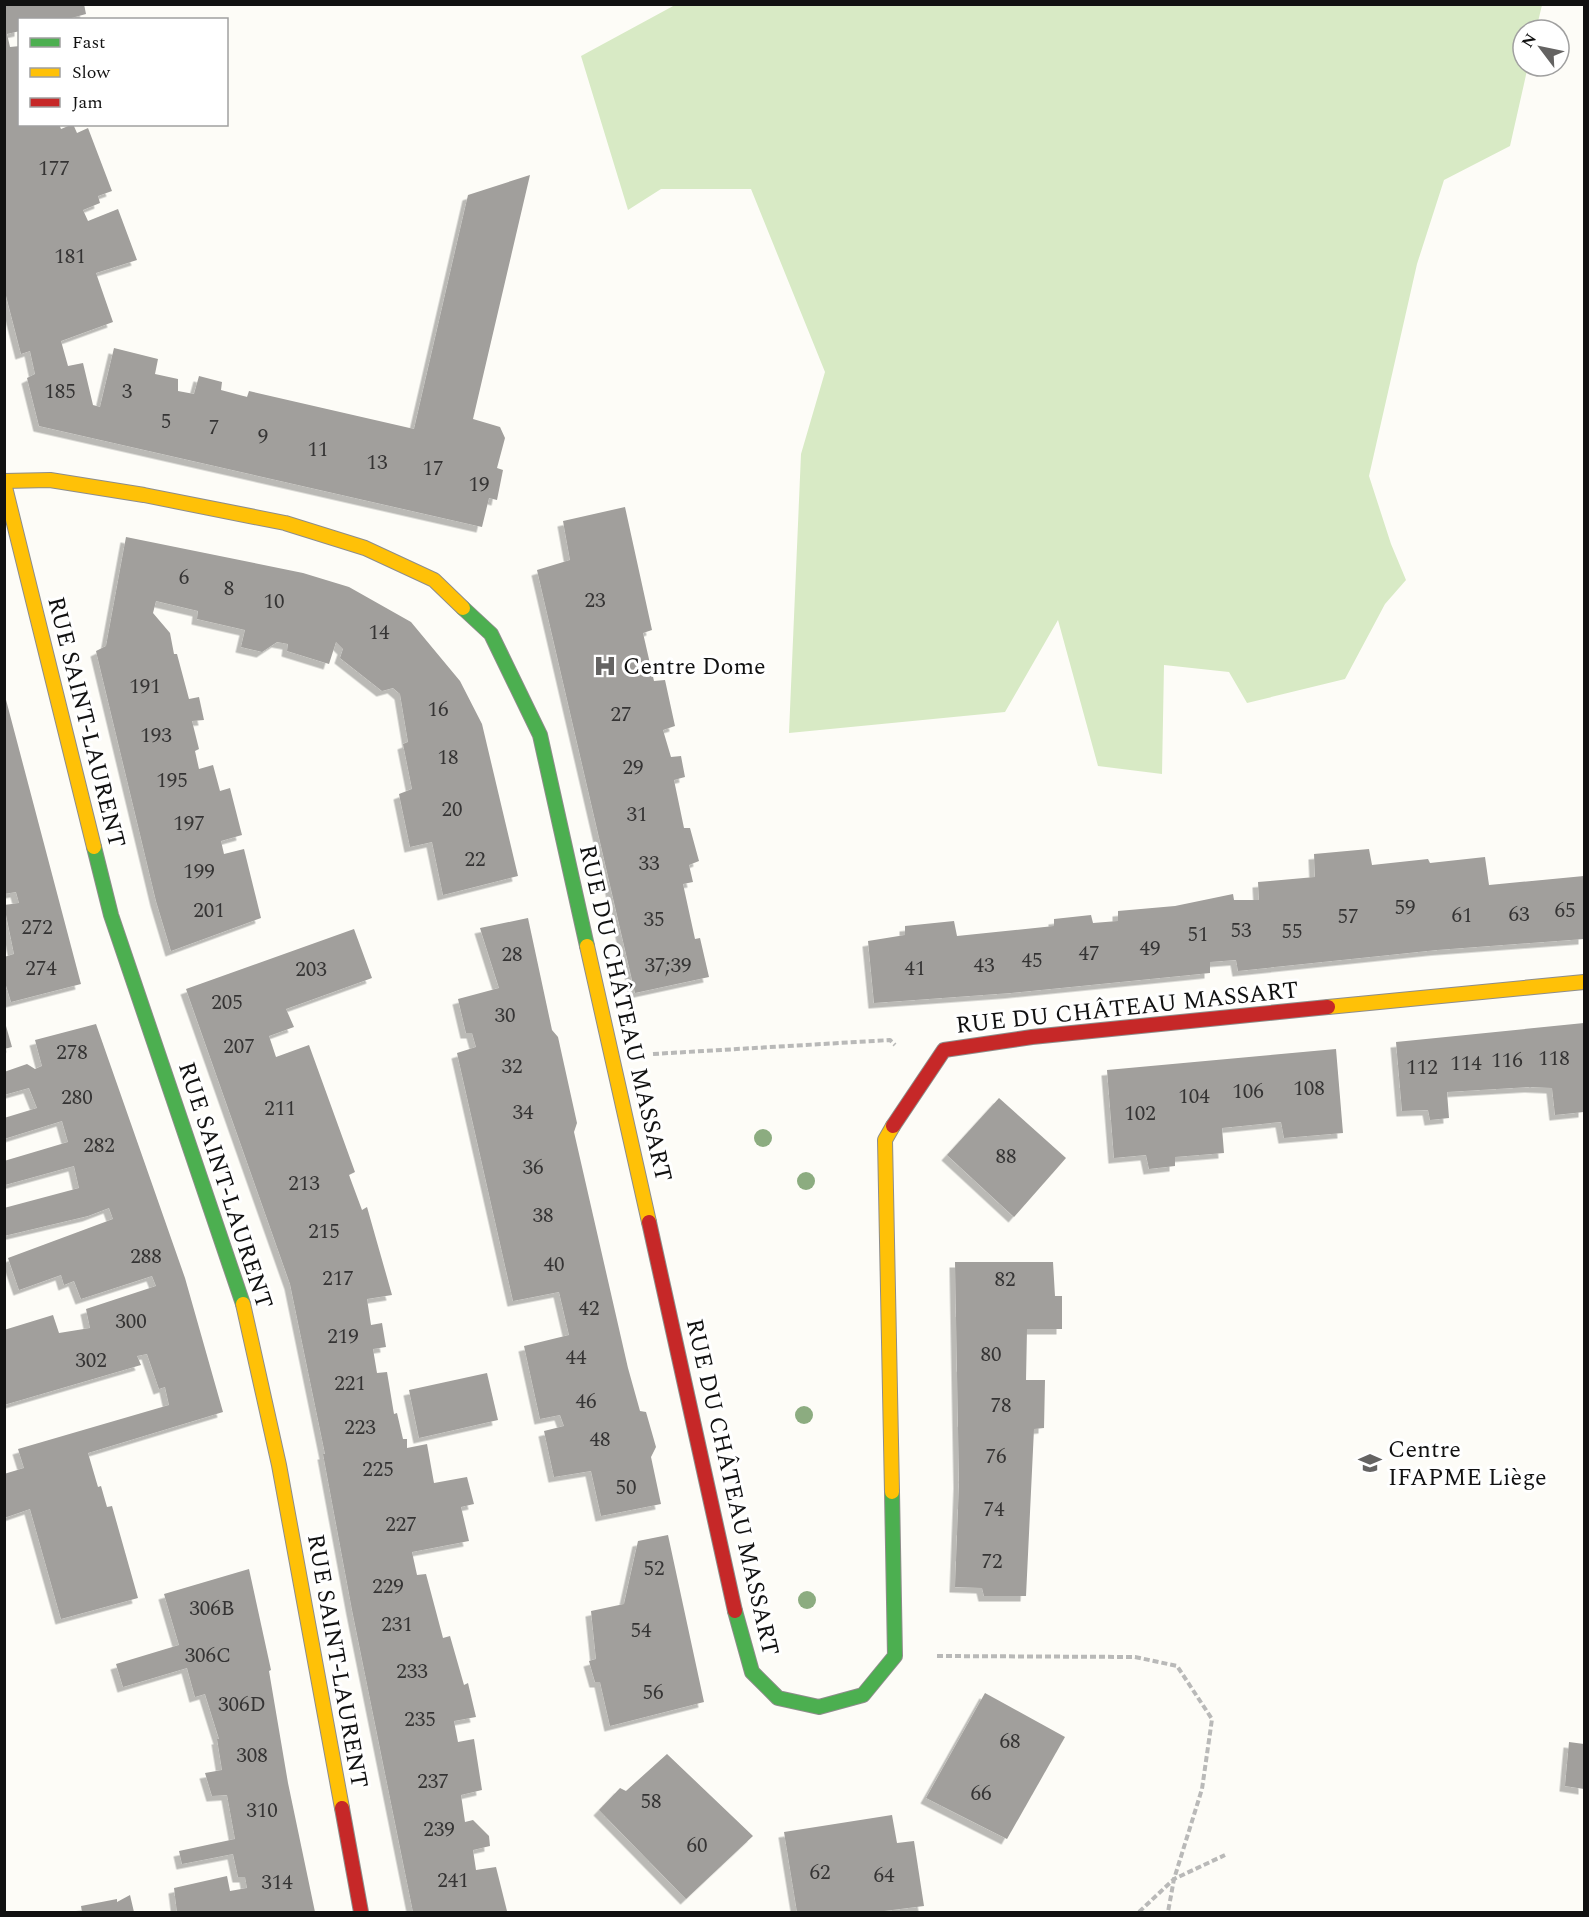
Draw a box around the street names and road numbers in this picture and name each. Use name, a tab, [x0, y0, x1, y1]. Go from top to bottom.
street label: RUE SAINT-LAURENT	[37, 593, 135, 852]
street label: RUE DU CHÂTEAU MASSART	[569, 841, 681, 1185]
street label: RUE DU CHÂTEAU MASSART	[954, 972, 1300, 1044]
street label: RUE SAINT-LAURENT	[168, 1057, 282, 1313]
street label: RUE DU CHÂTEAU MASSART	[676, 1315, 788, 1659]
street label: RUE SAINT-LAURENT	[297, 1531, 377, 1791]

